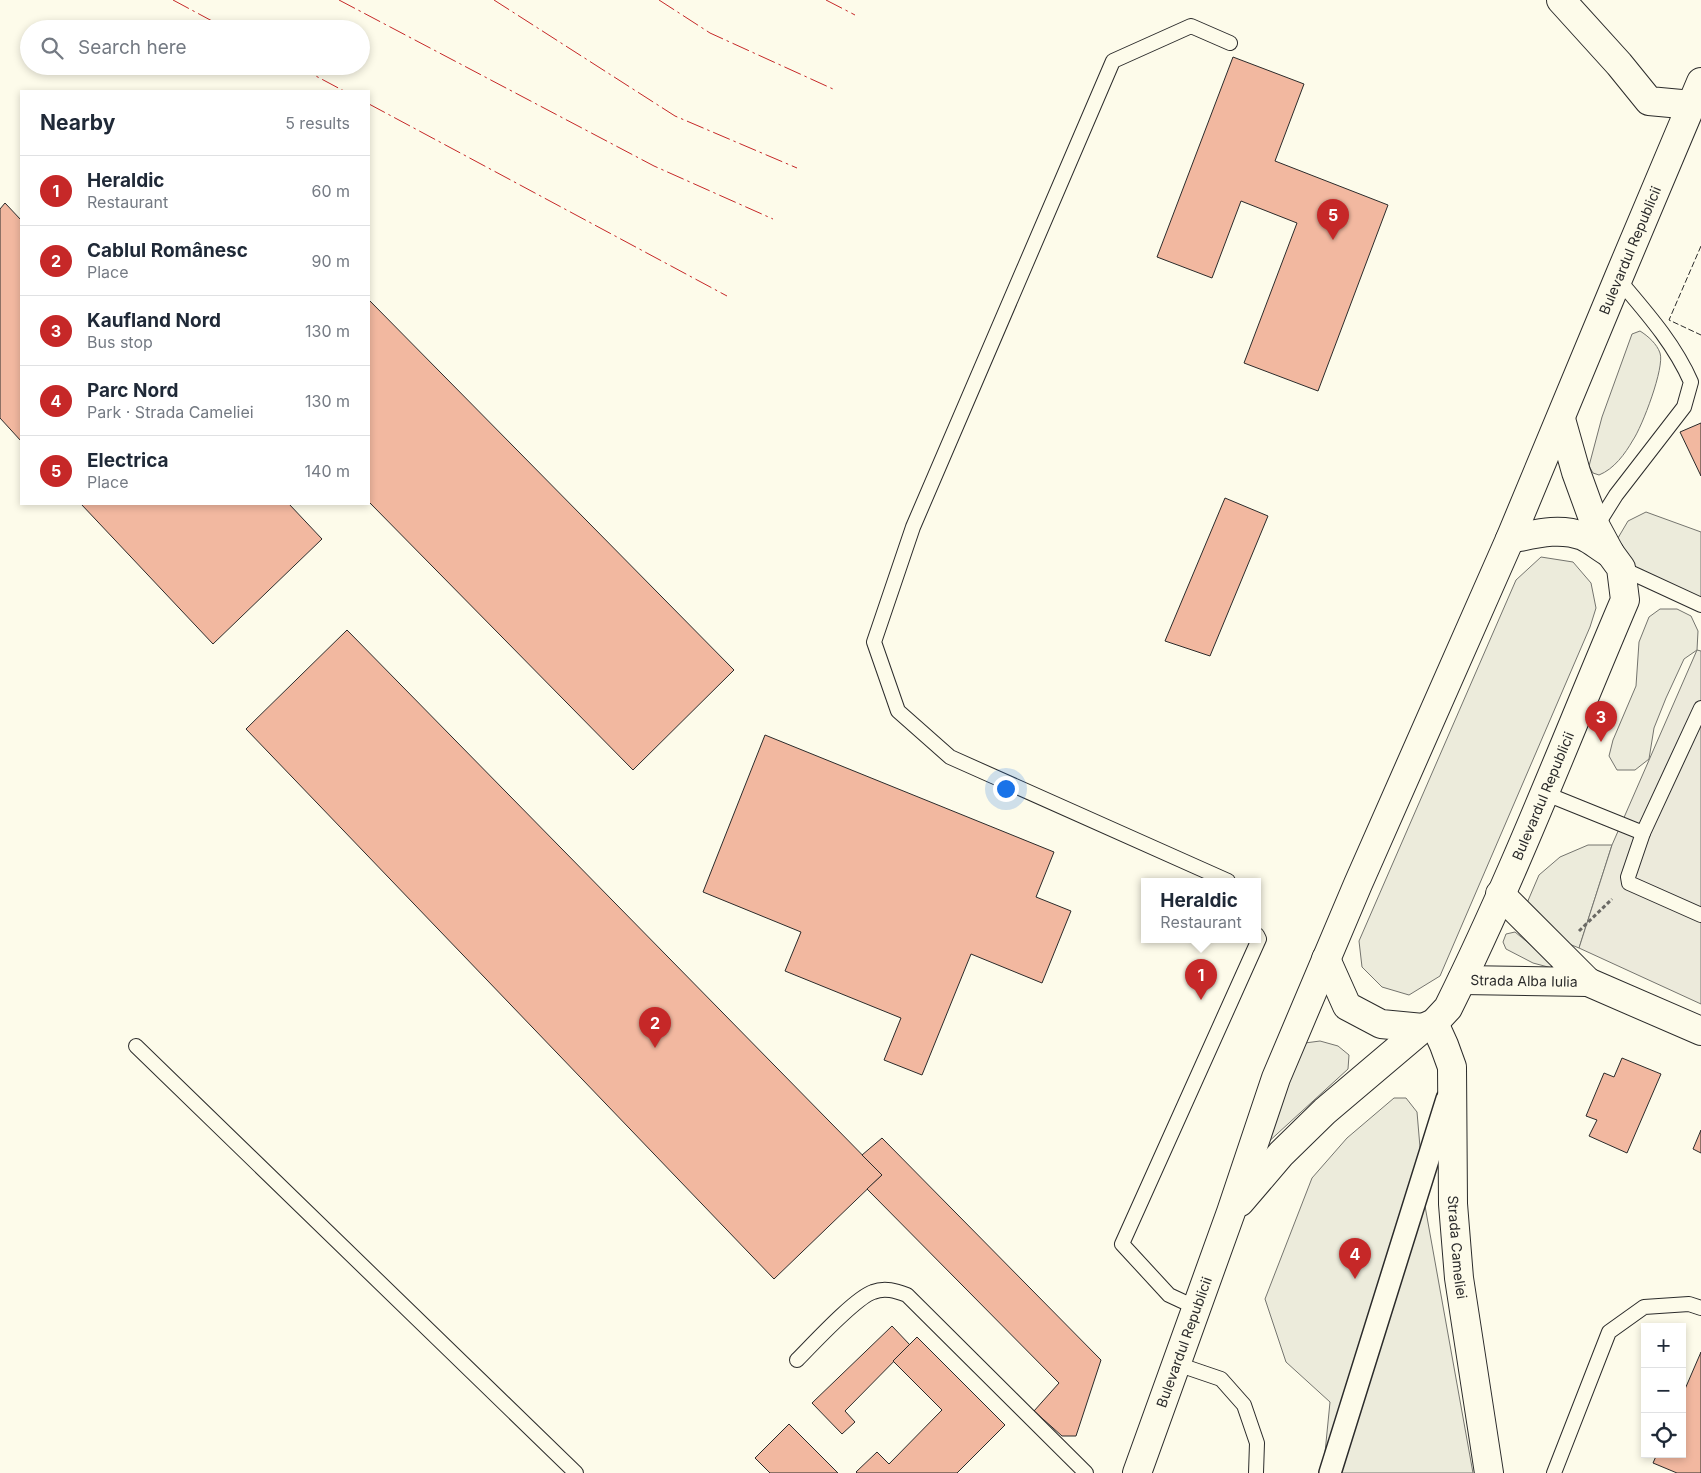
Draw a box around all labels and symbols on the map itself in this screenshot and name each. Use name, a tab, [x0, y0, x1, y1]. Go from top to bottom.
street label: Bulevardul Republicii	[1595, 183, 1664, 317]
pin: 5	[1317, 199, 1349, 240]
pin: 3	[1585, 701, 1617, 742]
street label: Bulevardul Republicii	[1508, 729, 1577, 863]
your location	[993, 776, 1019, 802]
pin: 1	[1185, 959, 1217, 1000]
street label: Strada Alba Iulia	[1470, 971, 1578, 990]
pin: 2	[639, 1007, 671, 1048]
street label: Strada Cameliei	[1445, 1195, 1471, 1300]
pin: 4	[1339, 1238, 1371, 1279]
street label: Bulevardul Republicii	[1152, 1274, 1215, 1410]

